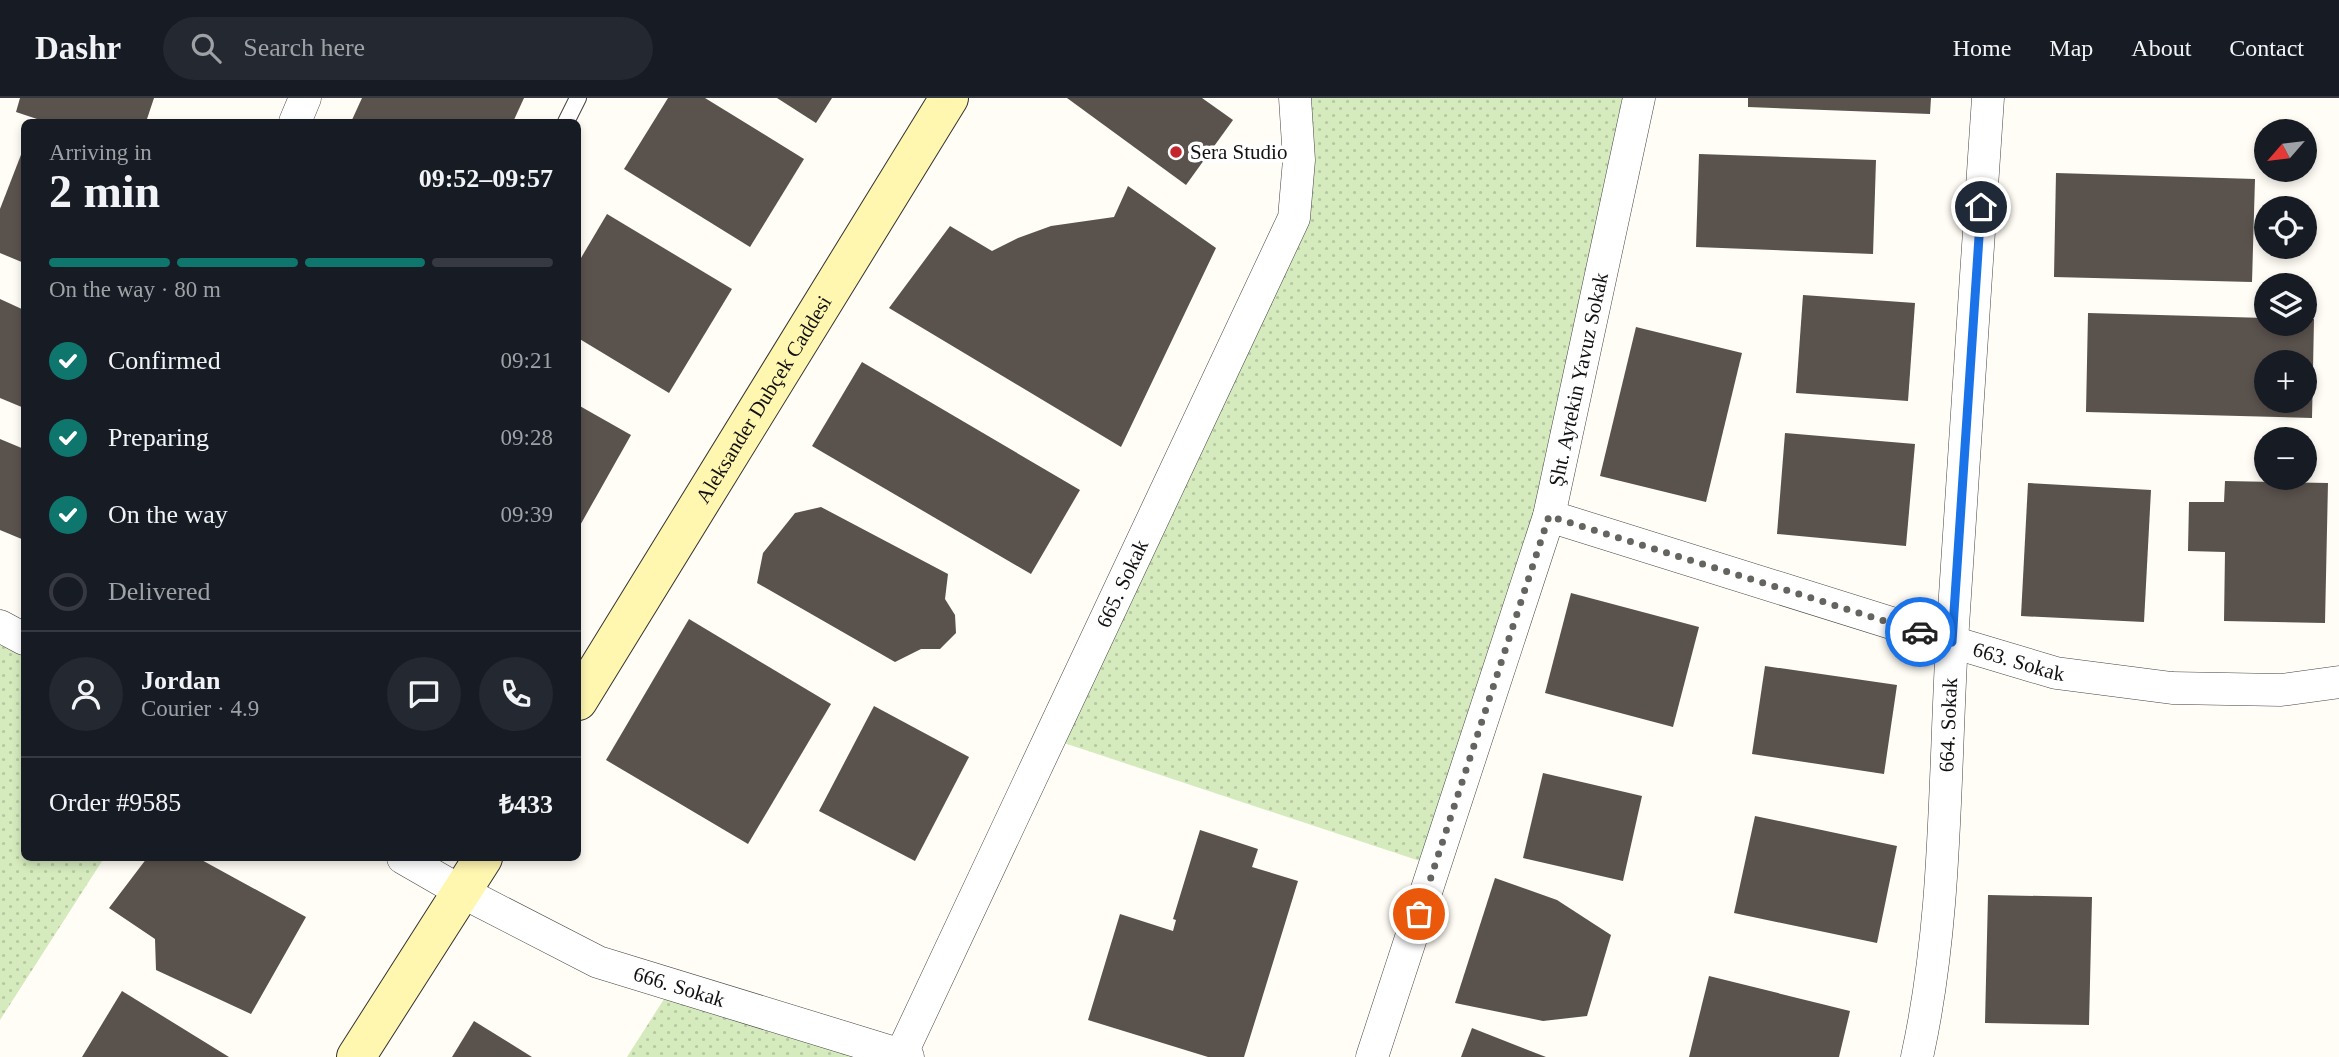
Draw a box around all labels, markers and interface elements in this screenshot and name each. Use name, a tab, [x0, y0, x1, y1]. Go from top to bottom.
search box	[163, 17, 653, 80]
icon: search	[187, 29, 225, 67]
text: Dashr	[35, 30, 121, 66]
text: Search here	[243, 33, 365, 62]
text: Home	[1953, 35, 2011, 61]
text: Map	[2049, 35, 2093, 61]
text: About	[2131, 35, 2191, 61]
text: Contact	[2229, 35, 2304, 61]
north arrow	[2254, 119, 2317, 182]
map controls	[2254, 119, 2317, 490]
text: Arriving in	[49, 140, 152, 165]
place label: Sera Studio	[1190, 140, 1287, 164]
marker: Sera Studio	[1168, 144, 1184, 160]
text: 09:52–09:57	[419, 164, 553, 193]
text: 2 min	[49, 166, 160, 217]
pin	[1951, 177, 2011, 237]
icon: home	[1962, 188, 2000, 226]
button: locate	[2254, 196, 2317, 259]
street label: Şht. Aytekin Yavuz Sokak	[1544, 270, 1613, 488]
button: layers	[2254, 273, 2317, 336]
text: On the way · 80 m	[49, 277, 221, 302]
street label: Aleksander Dubçek Caddesi	[691, 291, 836, 508]
icon: check	[49, 342, 87, 380]
text: Confirmed	[108, 346, 221, 375]
text: 09:21	[501, 348, 553, 373]
button: +	[2254, 350, 2317, 413]
icon: check	[49, 419, 87, 457]
text: Preparing	[108, 423, 209, 452]
text: 09:28	[501, 425, 553, 450]
button: −	[2254, 427, 2317, 490]
icon: check	[49, 496, 87, 534]
text: On the way	[108, 500, 228, 529]
text: 09:39	[501, 502, 553, 527]
street label: 665. Sokak	[1091, 535, 1153, 631]
text: Delivered	[108, 577, 211, 606]
courier	[1885, 597, 1955, 667]
icon: car	[1901, 613, 1939, 651]
street label: 663. Sokak	[1970, 637, 2066, 686]
button: person	[49, 657, 123, 731]
button: chat	[387, 657, 461, 731]
button: phone	[479, 657, 553, 731]
text: Jordan	[141, 666, 220, 695]
street label: 664. Sokak	[1934, 677, 1962, 773]
text: Courier · 4.9	[141, 696, 259, 721]
text: Order #9585	[49, 788, 181, 817]
text: ₺433	[499, 790, 553, 819]
pin	[1389, 884, 1449, 944]
icon: bag	[1400, 895, 1438, 933]
street label: 666. Sokak	[631, 962, 728, 1012]

